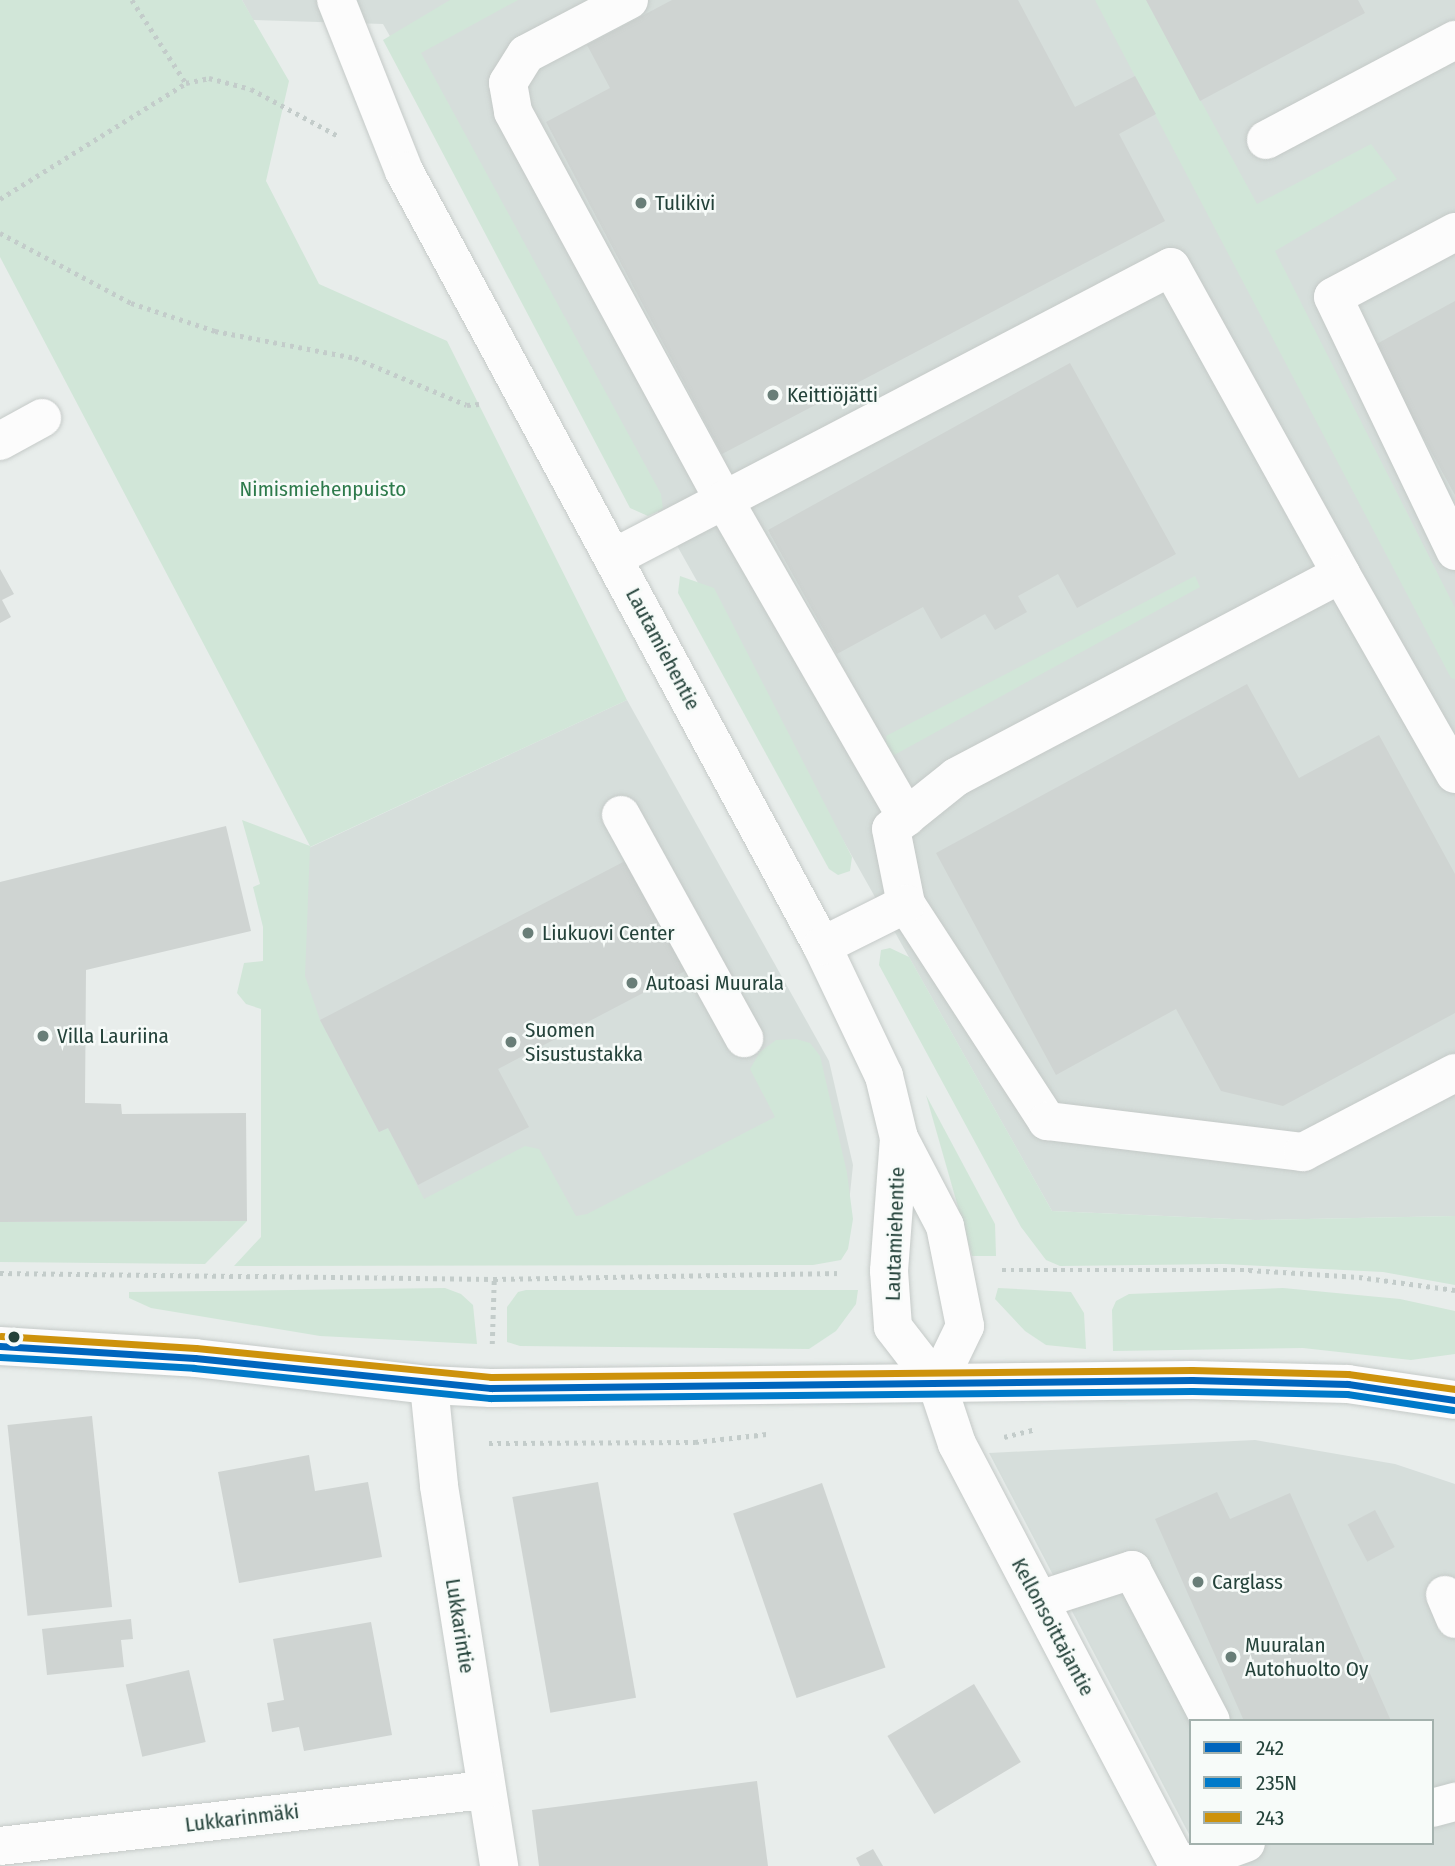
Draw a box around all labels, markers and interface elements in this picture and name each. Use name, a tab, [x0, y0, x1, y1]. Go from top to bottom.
place label: Tulikivi	[655, 190, 715, 216]
marker: Tulikivi	[633, 195, 649, 211]
place label: Keittiöjätti	[787, 382, 878, 408]
marker: Keittiöjätti	[765, 387, 781, 403]
park label: Nimismiehenpuisto	[240, 476, 406, 502]
street label: Lautamiehentie	[620, 584, 706, 714]
place label: Liukuovi Center	[542, 920, 675, 946]
marker: Liukuovi Center	[520, 925, 536, 941]
place label: Autoasi Muurala	[646, 970, 784, 996]
marker: Autoasi Muurala	[624, 975, 640, 991]
place label: Suomen Sisustustakka	[525, 1017, 643, 1067]
place label: Villa Lauriina	[57, 1023, 169, 1049]
marker: Villa Lauriina	[35, 1028, 51, 1044]
marker: Suomen Sisustustakka	[503, 1034, 519, 1050]
street label: Lautamiehentie	[880, 1166, 910, 1302]
unlabelled marker	[7, 1330, 21, 1344]
street label: Kellonsoittajantie	[1006, 1554, 1100, 1700]
place label: Carglass	[1212, 1569, 1283, 1595]
marker: Carglass	[1190, 1574, 1206, 1590]
street label: Lukkarintie	[440, 1577, 480, 1675]
place label: Muuralan Autohuolto Oy	[1245, 1632, 1368, 1682]
marker: Muuralan Autohuolto Oy	[1223, 1649, 1239, 1665]
legend	[1189, 1719, 1434, 1845]
text: 242	[1256, 1735, 1284, 1761]
text: 235N	[1256, 1770, 1297, 1796]
street label: Lukkarinmäki	[184, 1799, 300, 1837]
text: 243	[1256, 1805, 1284, 1831]

